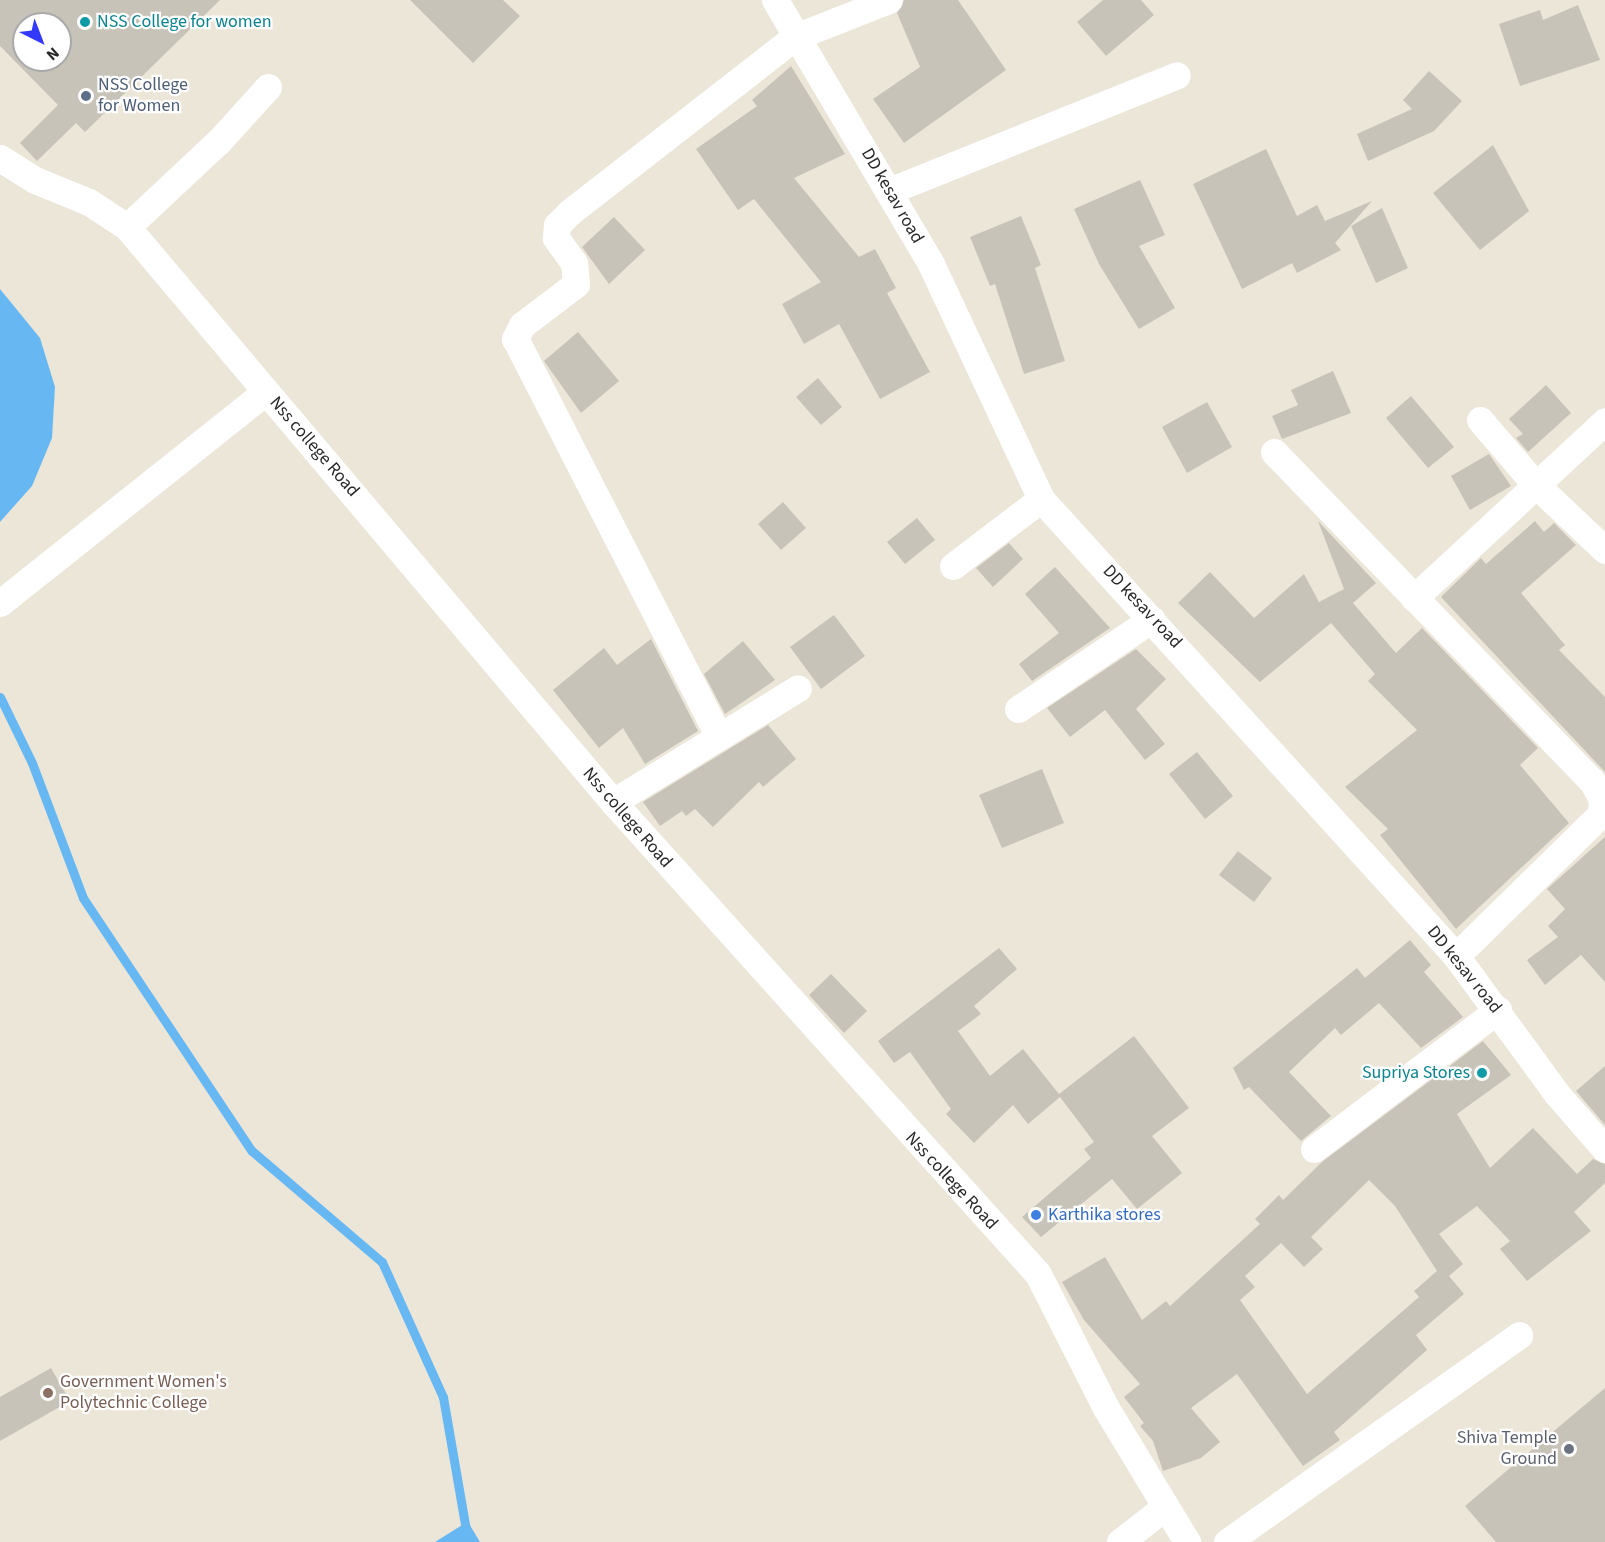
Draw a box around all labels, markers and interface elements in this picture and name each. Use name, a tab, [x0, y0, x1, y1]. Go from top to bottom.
place label: NSS College for women	[97, 11, 272, 33]
north arrow	[12, 12, 72, 72]
marker: NSS College for women	[78, 15, 92, 29]
text: N	[41, 42, 64, 66]
place label: NSS College for Women	[98, 75, 188, 118]
marker: NSS College for Women	[79, 89, 93, 103]
street label: DD kesav road	[856, 144, 928, 248]
street label: Nss college Road	[265, 392, 363, 502]
street label: DD kesav road	[1098, 561, 1186, 653]
street label: Nss college Road	[578, 763, 676, 873]
street label: DD kesav road	[1422, 922, 1506, 1018]
place label: Supriya Stores	[1362, 1062, 1470, 1084]
marker: Supriya Stores	[1475, 1066, 1489, 1080]
street label: Nss college Road	[900, 1128, 1002, 1234]
place label: Karthika stores	[1048, 1204, 1161, 1226]
marker: Karthika stores	[1029, 1208, 1043, 1222]
place label: Government Women's Polytechnic College	[60, 1372, 227, 1414]
marker: Government Women's Polytechnic College	[41, 1386, 55, 1400]
place label: Shiva Temple Ground	[1457, 1428, 1557, 1470]
marker: Shiva Temple Ground	[1562, 1442, 1576, 1456]

